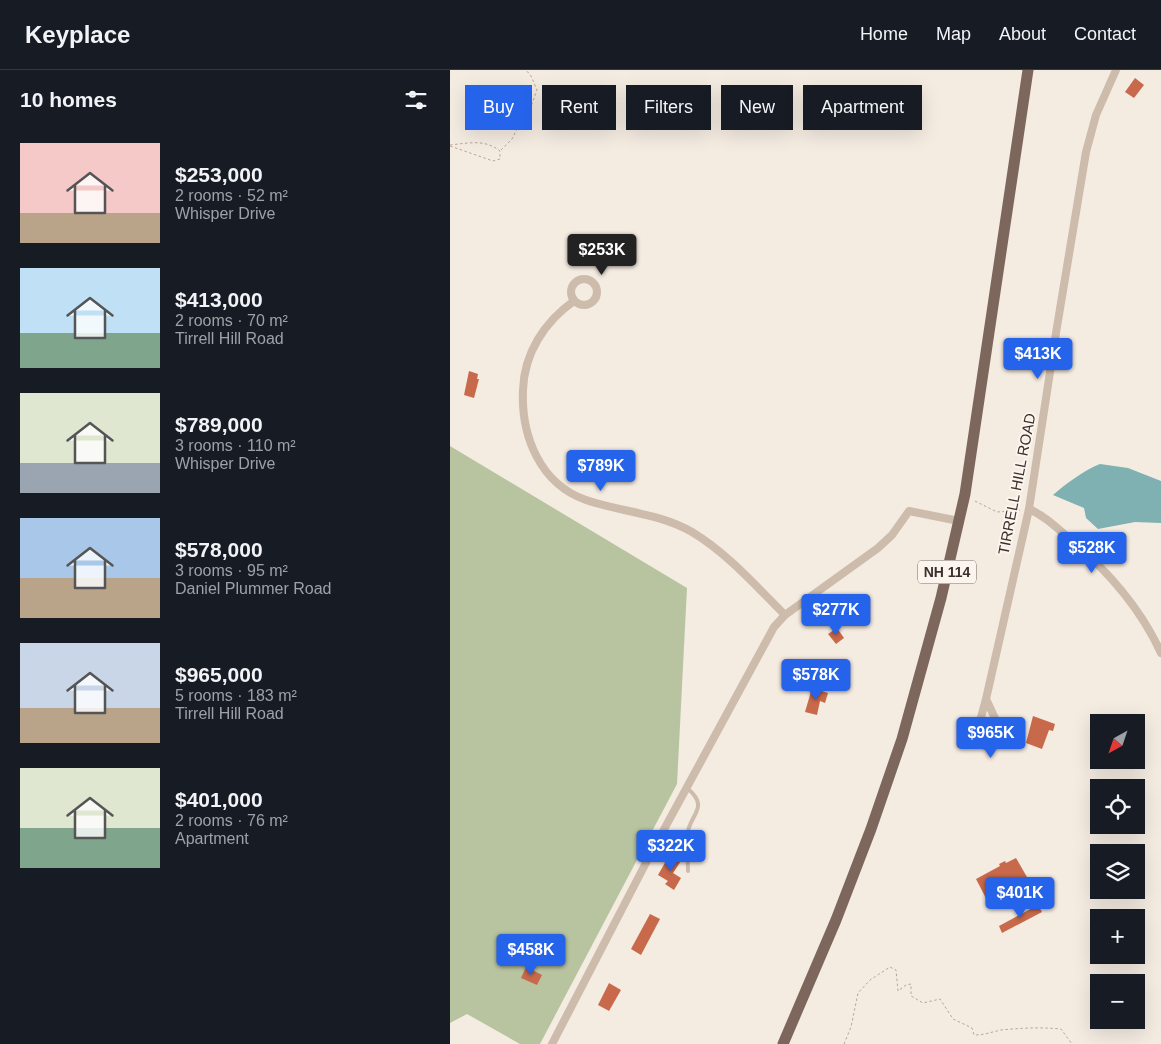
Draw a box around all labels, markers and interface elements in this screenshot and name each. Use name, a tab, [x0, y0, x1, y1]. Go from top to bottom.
text: Keyplace	[25, 21, 130, 48]
text: Home	[860, 24, 908, 44]
text: Map	[936, 24, 971, 44]
text: About	[999, 24, 1046, 44]
text: Contact	[1074, 24, 1136, 44]
chip: Buy	[465, 85, 532, 130]
chip: Rent	[542, 85, 616, 130]
chip: Filters	[626, 85, 711, 130]
chip: New	[721, 85, 793, 130]
chip: Apartment	[803, 85, 922, 130]
icon: filters	[402, 86, 430, 114]
text: 10 homes	[20, 88, 117, 111]
icon: home	[60, 163, 120, 223]
text: $253,000	[175, 163, 263, 186]
text: 2 rooms · 52 m²	[175, 187, 288, 204]
text: Whisper Drive	[175, 205, 275, 222]
pin: $253K	[567, 234, 637, 276]
text: $253K	[578, 241, 626, 258]
icon: home	[60, 288, 120, 348]
text: $413,000	[175, 288, 263, 311]
text: 2 rooms · 70 m²	[175, 312, 288, 329]
text: Tirrell Hill Road	[175, 330, 284, 347]
pin: $413K	[1003, 338, 1073, 380]
text: $413K	[1014, 345, 1062, 362]
street label: TIRRELL HILL ROAD	[994, 411, 1039, 556]
icon: home	[60, 413, 120, 473]
text: $789,000	[175, 413, 263, 436]
text: 3 rooms · 110 m²	[175, 437, 296, 454]
pin: $789K	[566, 450, 636, 492]
text: Whisper Drive	[175, 455, 275, 472]
text: $789K	[577, 457, 625, 474]
pin: $528K	[1057, 532, 1127, 574]
icon: home	[60, 538, 120, 598]
text: $578,000	[175, 538, 263, 561]
text: $528K	[1068, 539, 1116, 556]
road number: NH 114	[918, 561, 976, 584]
text: 3 rooms · 95 m²	[175, 562, 288, 579]
text: Daniel Plummer Road	[175, 580, 332, 597]
pin: $277K	[801, 594, 871, 636]
text: $277K	[812, 601, 860, 618]
pin: $578K	[781, 658, 851, 701]
icon: home	[60, 663, 120, 723]
text: $965,000	[175, 663, 263, 686]
text: $578K	[792, 666, 840, 683]
text: 5 rooms · 183 m²	[175, 687, 297, 704]
text: Tirrell Hill Road	[175, 705, 284, 722]
north arrow	[1090, 714, 1145, 769]
map controls	[1090, 714, 1145, 1029]
pin: $965K	[956, 716, 1026, 759]
text: $965K	[967, 724, 1015, 741]
button: locate	[1090, 779, 1145, 834]
icon: home	[60, 788, 120, 848]
text: $401,000	[175, 788, 263, 811]
text: 2 rooms · 76 m²	[175, 812, 288, 829]
text: Apartment	[175, 830, 249, 847]
pin: $322K	[636, 830, 706, 872]
text: $322K	[647, 837, 695, 854]
button: layers	[1090, 844, 1145, 899]
pin: $401K	[985, 876, 1055, 919]
text: $401K	[996, 884, 1044, 901]
button: +	[1090, 909, 1145, 964]
pin: $458K	[496, 934, 566, 976]
text: $458K	[507, 941, 555, 958]
button: −	[1090, 974, 1145, 1029]

